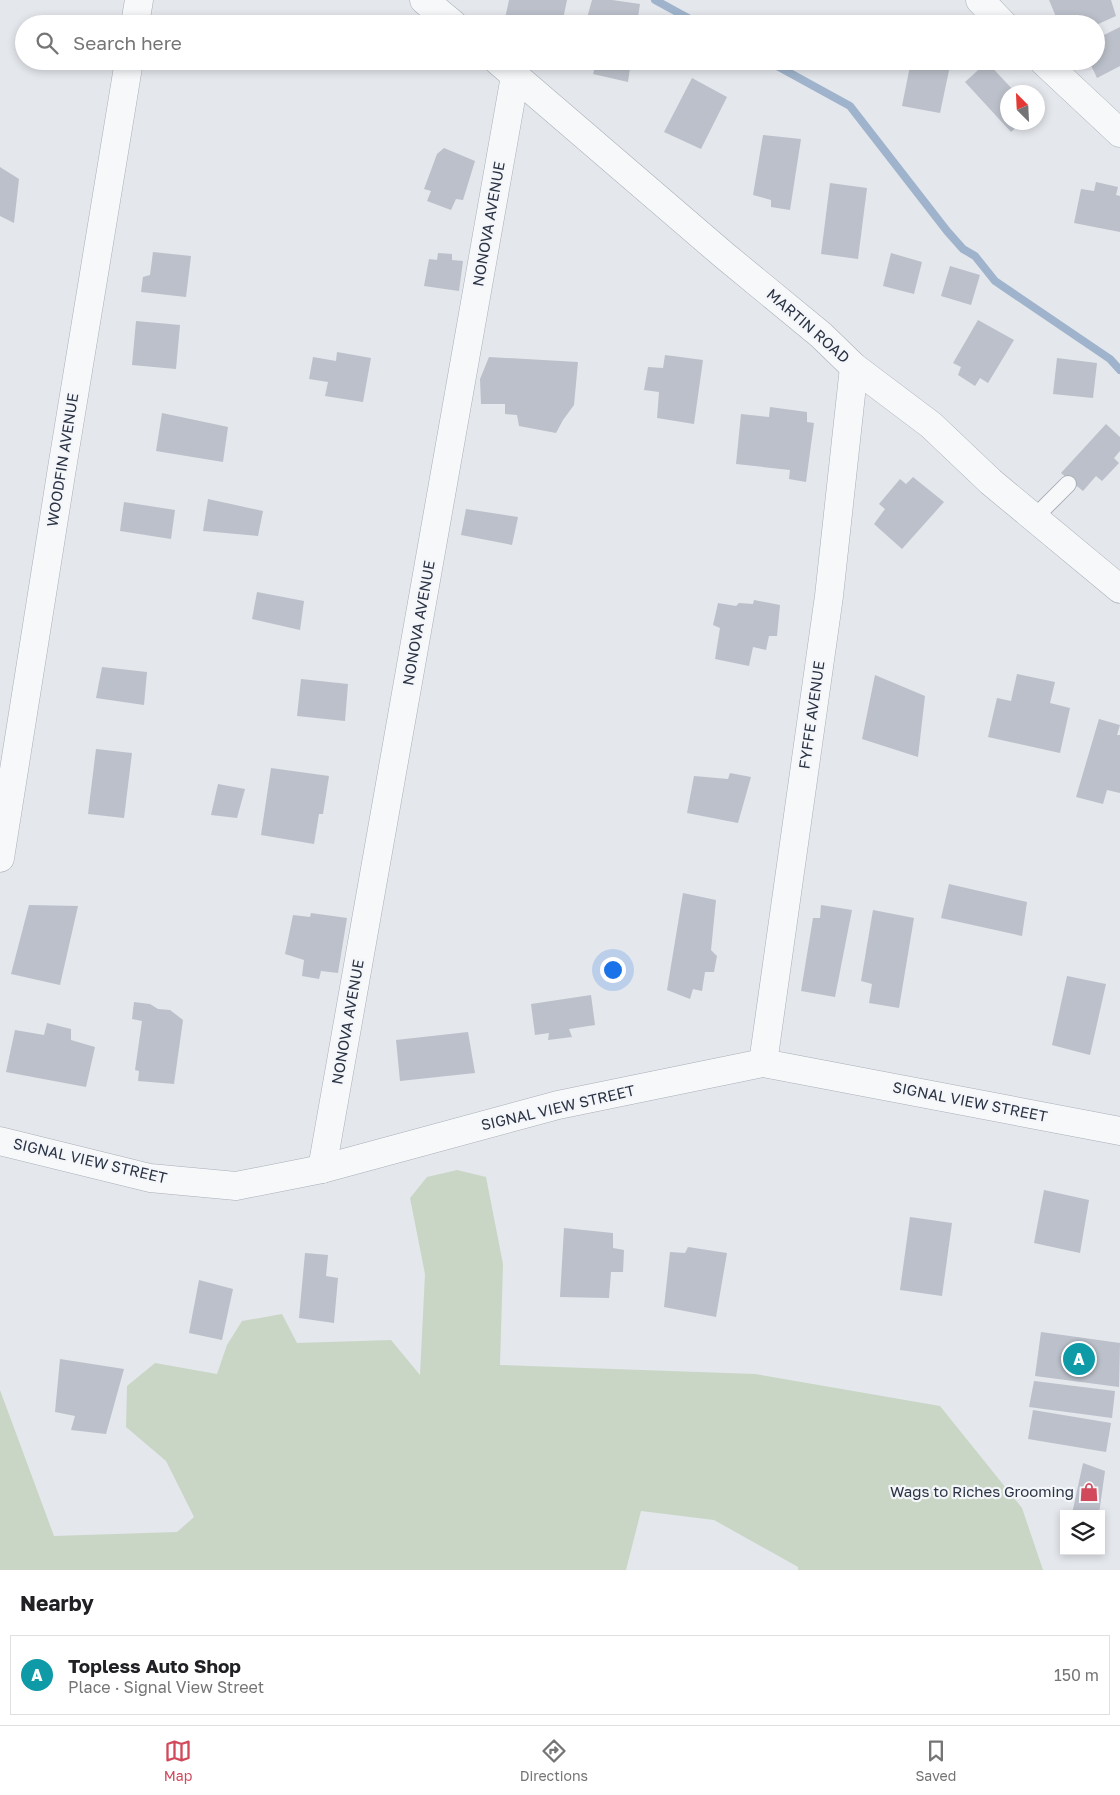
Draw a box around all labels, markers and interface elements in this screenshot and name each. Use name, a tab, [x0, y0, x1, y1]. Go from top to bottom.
search box	[15, 15, 1105, 70]
icon: search	[33, 29, 61, 57]
text: Search here	[73, 31, 182, 54]
north arrow	[1000, 85, 1045, 130]
street label: NONOVA AVENUE	[468, 160, 508, 288]
street label: MARTIN ROAD	[764, 284, 854, 366]
street label: WOODFIN AVENUE	[43, 392, 81, 528]
street label: NONOVA AVENUE	[398, 559, 438, 687]
street label: FYFFE AVENUE	[795, 660, 828, 770]
your location	[600, 957, 626, 983]
street label: NONOVA AVENUE	[327, 958, 367, 1086]
street label: SIGNAL VIEW STREET	[891, 1077, 1049, 1125]
street label: SIGNAL VIEW STREET	[479, 1081, 636, 1133]
street label: SIGNAL VIEW STREET	[12, 1134, 169, 1186]
pin: A	[1063, 1340, 1095, 1378]
shop icon: Wags to Riches Grooming	[1078, 1481, 1100, 1503]
place label: Wags to Riches Grooming	[890, 1482, 1074, 1500]
map controls	[1060, 1510, 1105, 1555]
button: layers	[1060, 1510, 1105, 1555]
text: Nearby	[20, 1590, 94, 1616]
text: Topless Auto Shop	[68, 1654, 241, 1677]
text: A	[31, 1665, 43, 1685]
text: 150 m	[1054, 1665, 1099, 1685]
text: Place · Signal View Street	[68, 1677, 264, 1697]
tab: Map	[164, 1737, 192, 1784]
tab: Directions	[520, 1737, 588, 1784]
tab: Saved	[915, 1737, 956, 1784]

